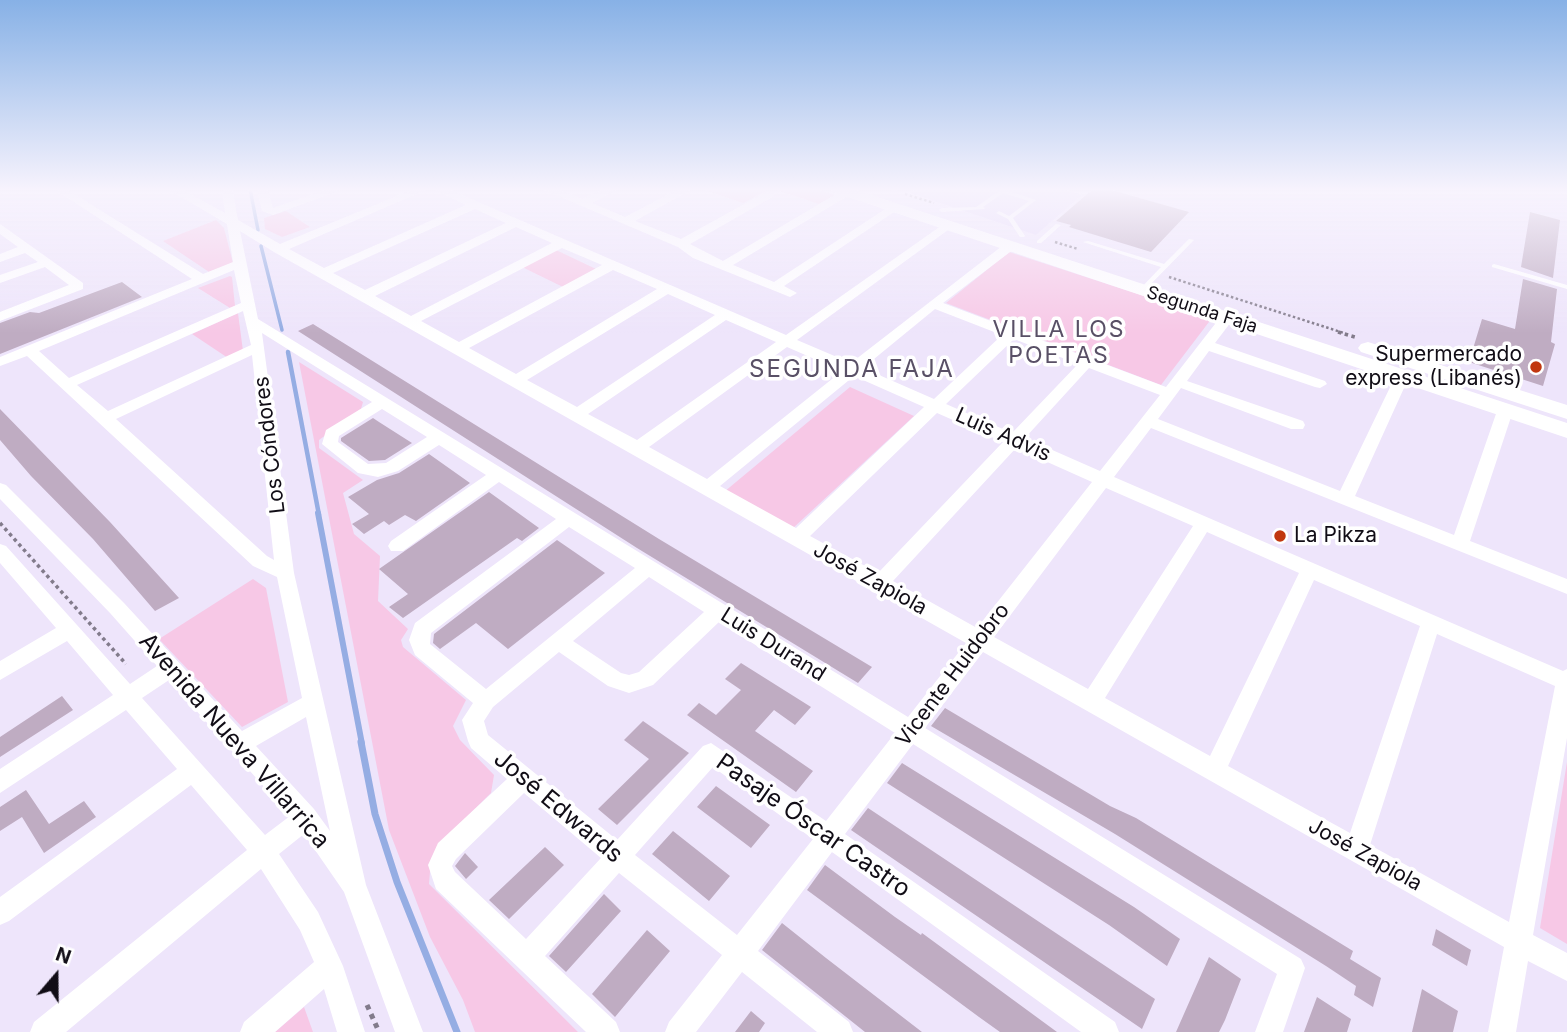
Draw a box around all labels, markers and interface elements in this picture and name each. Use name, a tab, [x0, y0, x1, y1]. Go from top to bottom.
street label: Segunda Faja	[1144, 282, 1260, 338]
district label: VILLA LOS POETAS	[994, 316, 1124, 370]
place label: Supermercado express (Libanés)	[1345, 342, 1522, 392]
district label: SEGUNDA FAJA	[751, 356, 953, 384]
marker: Supermercado express (Libanés)	[1528, 359, 1544, 375]
street label: Los Cóndores	[249, 375, 291, 515]
street label: Luis Advis	[951, 403, 1055, 467]
place label: La Pikza	[1294, 523, 1377, 549]
marker: La Pikza	[1272, 528, 1288, 544]
street label: José Zapiola	[809, 537, 931, 621]
street label: Vicente Huidobro	[891, 598, 1015, 752]
street label: Luis Durand	[716, 603, 830, 687]
street label: Avenida Nueva Villarrica	[133, 627, 335, 855]
street label: José Edwards	[488, 745, 628, 869]
street label: Pasaje Óscar Castro	[710, 748, 916, 904]
street label: José Zapiola	[1304, 813, 1426, 897]
north arrow	[21, 941, 91, 1011]
text: N	[53, 943, 74, 969]

